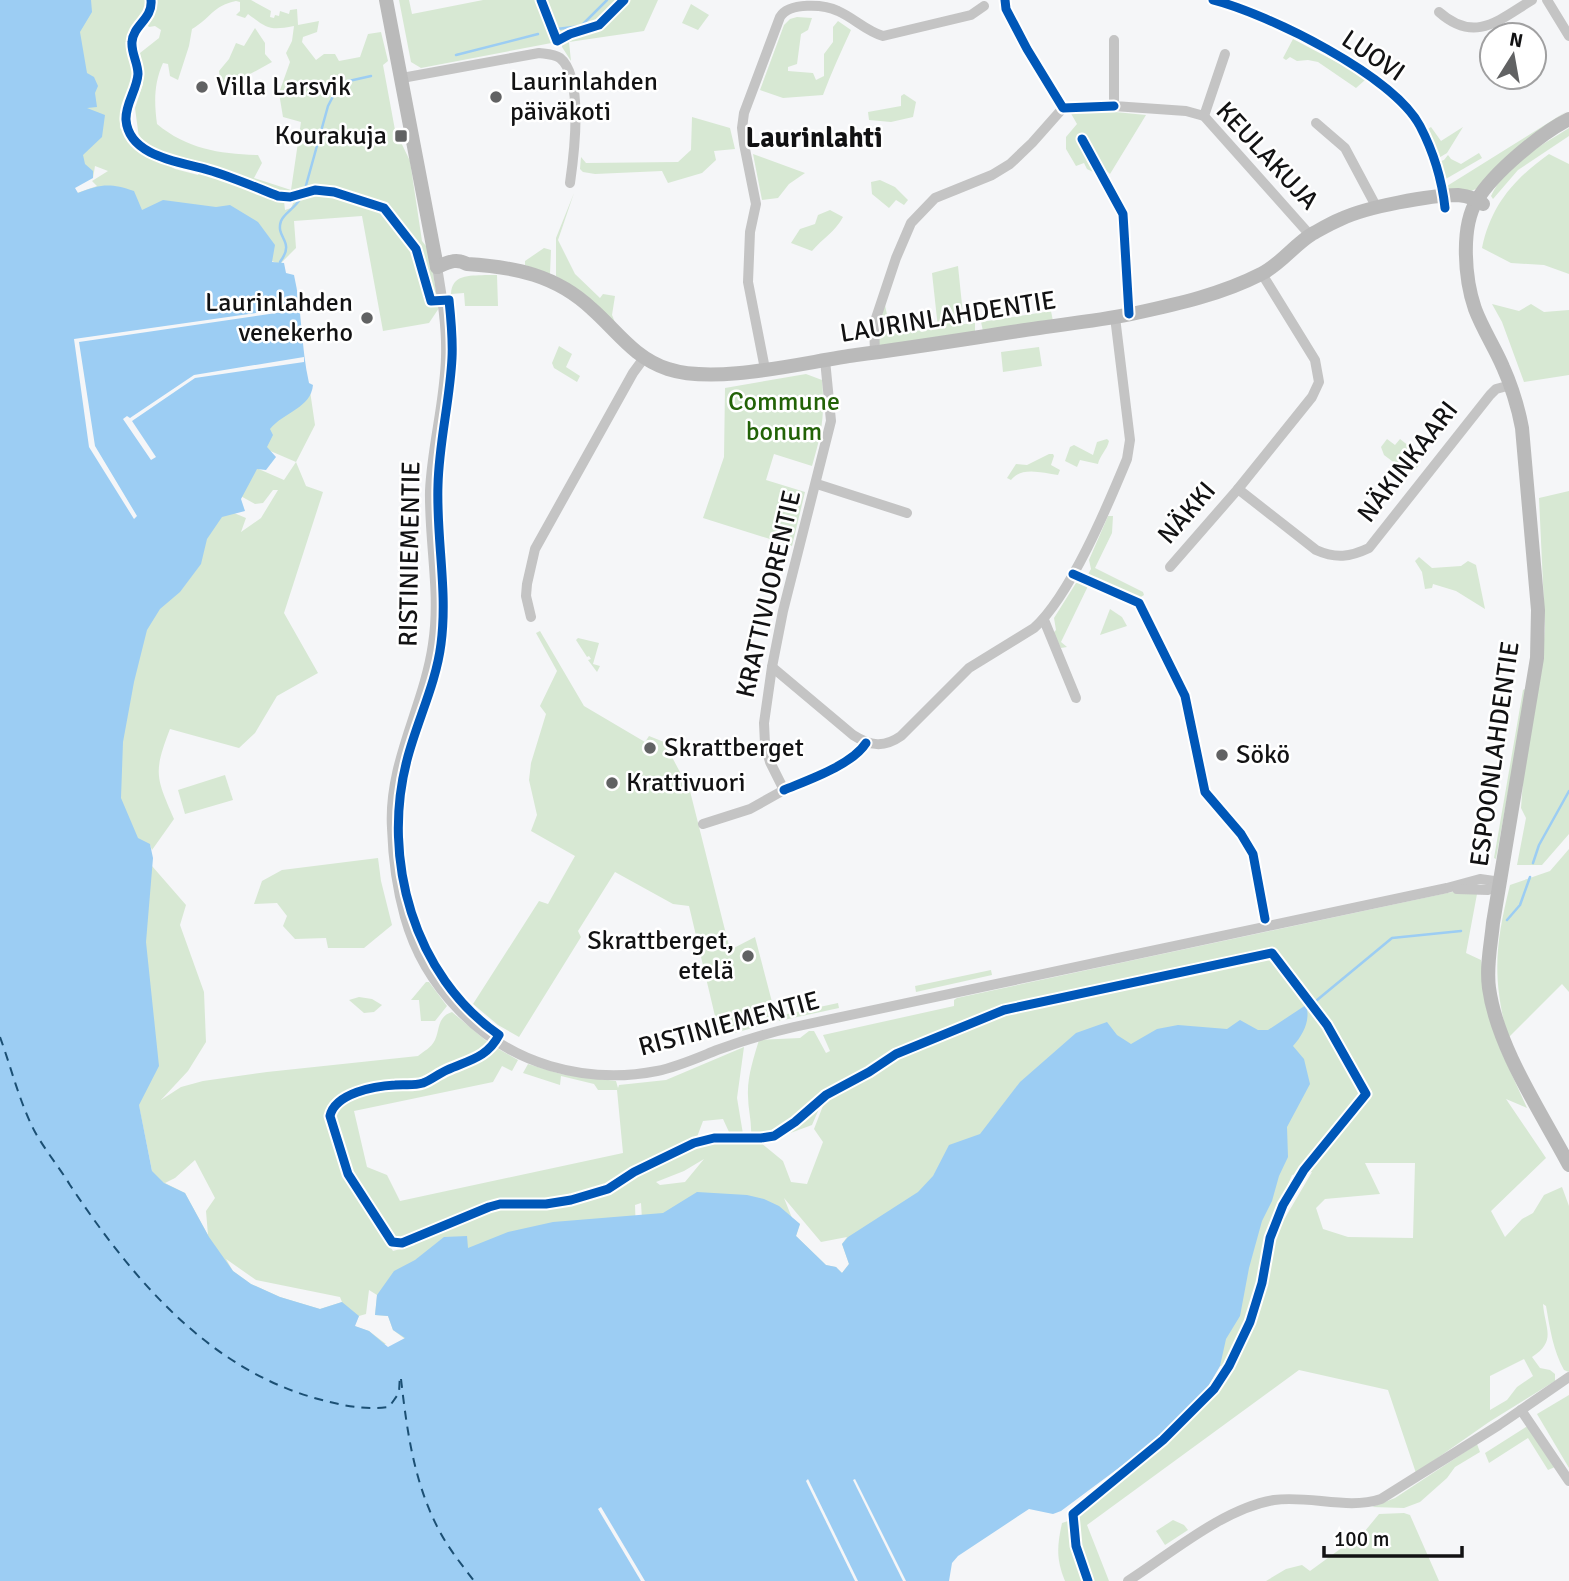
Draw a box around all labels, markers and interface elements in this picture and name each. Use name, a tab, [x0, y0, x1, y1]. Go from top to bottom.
north arrow	[1478, 21, 1548, 91]
street label: LUOVI	[1335, 23, 1411, 89]
text: N	[1507, 27, 1525, 53]
place label: Laurinlahden päiväkoti	[510, 66, 658, 128]
place label: Villa Larsvik	[216, 71, 351, 103]
marker: Villa Larsvik	[194, 79, 210, 95]
marker: Laurinlahden päiväkoti	[488, 89, 504, 105]
street label: KEULAKUJA	[1209, 95, 1325, 217]
place label: Kourakuja	[274, 120, 387, 152]
district label: Laurinlahti	[746, 121, 882, 155]
marker: Kourakuja	[393, 128, 409, 144]
street label: LAURINLAHDENTIE	[838, 284, 1058, 350]
place label: Laurinlahden venekerho	[205, 287, 353, 349]
marker: Laurinlahden venekerho	[359, 310, 375, 326]
park label: Commune bonum	[728, 386, 840, 448]
street label: NÄKINKAARI	[1351, 395, 1465, 529]
street label: RISTINIEMENTIE	[392, 461, 428, 647]
street label: NÄKKI	[1151, 475, 1223, 551]
street label: KRATTIVUORENTIE	[730, 487, 808, 701]
street label: ESPOONLAHDENTIE	[1463, 639, 1527, 869]
place label: Skrattberget	[664, 732, 804, 764]
place label: Sökö	[1236, 739, 1290, 771]
marker: Skrattberget	[642, 740, 658, 756]
marker: Sökö	[1214, 747, 1230, 763]
place label: Krattivuori	[626, 767, 746, 799]
marker: Krattivuori	[604, 775, 620, 791]
place label: Skrattberget, etelä	[587, 925, 734, 987]
marker: Skrattberget, etelä	[740, 948, 756, 964]
street label: RISTINIEMENTIE	[635, 984, 823, 1064]
scale bar	[1324, 1514, 1462, 1558]
text: 100 m	[1334, 1526, 1389, 1552]

